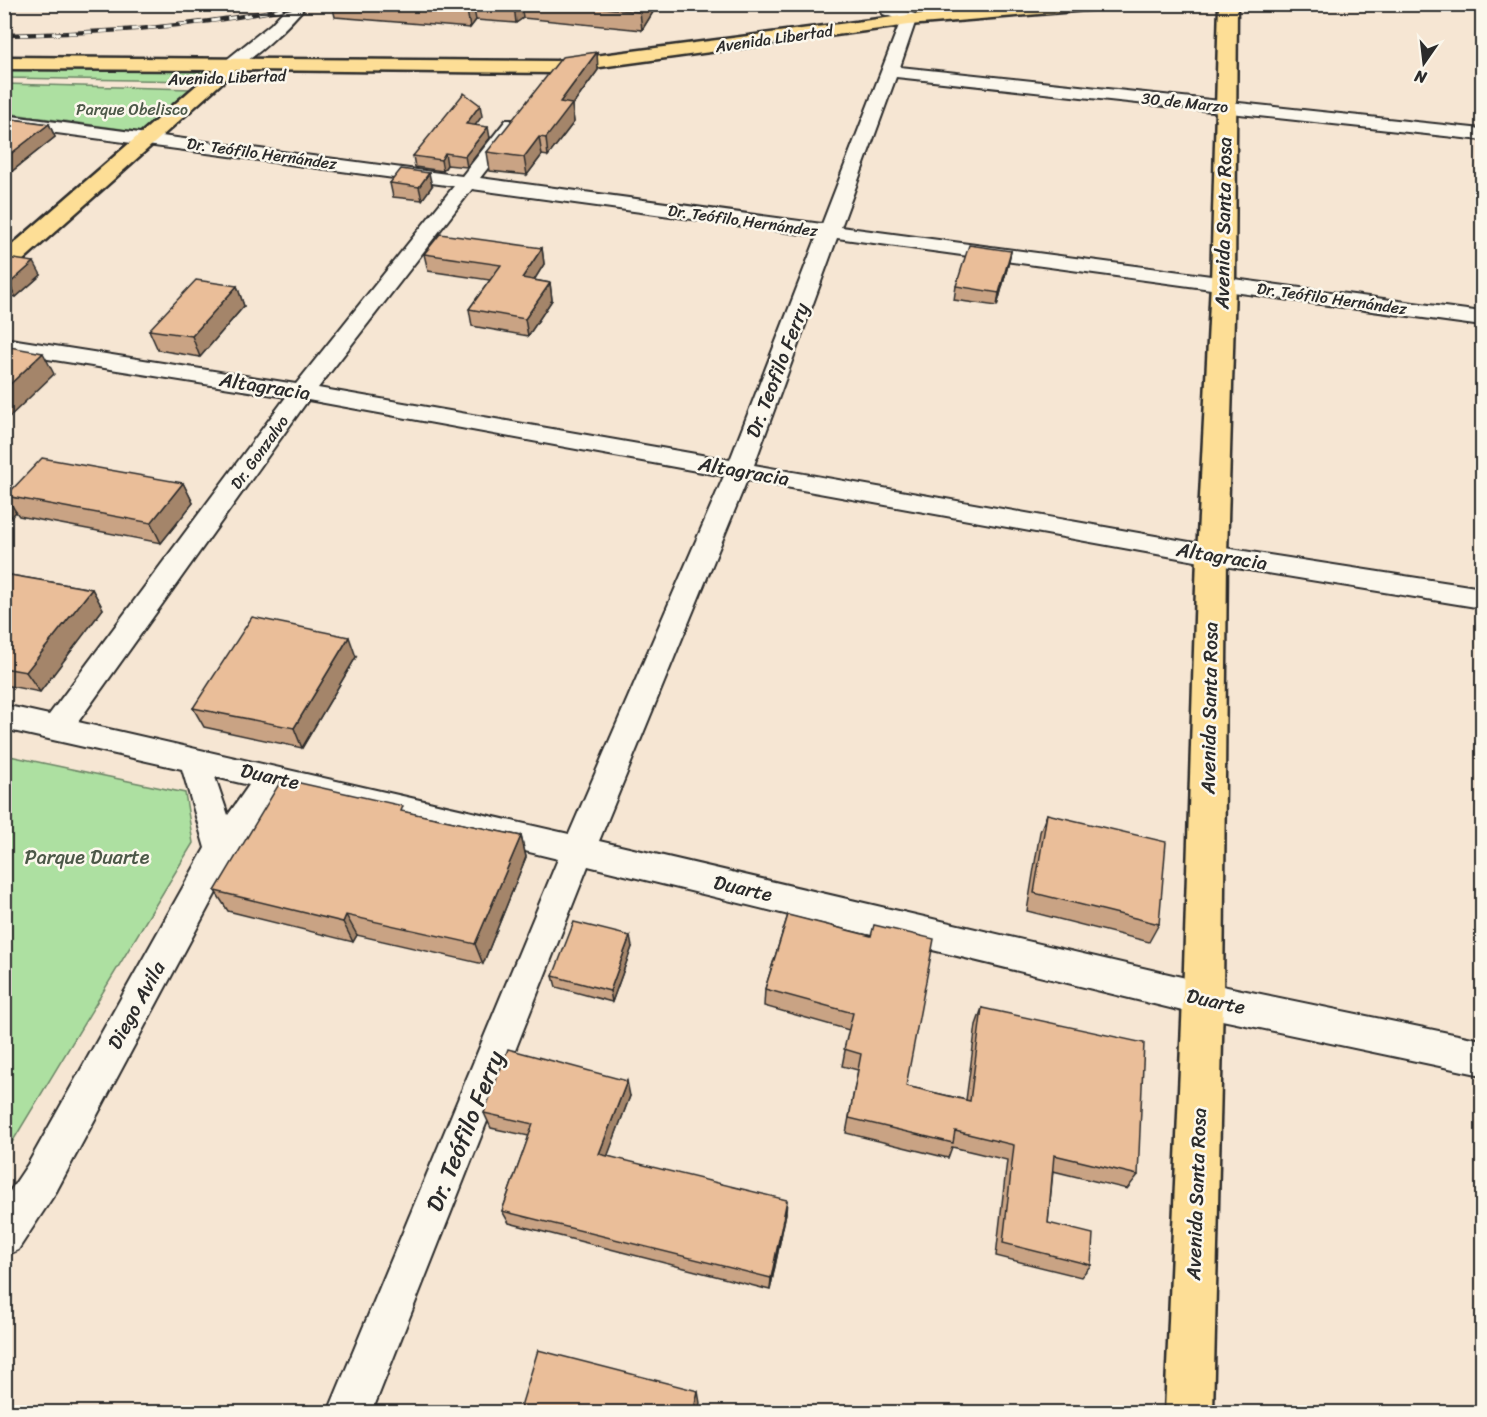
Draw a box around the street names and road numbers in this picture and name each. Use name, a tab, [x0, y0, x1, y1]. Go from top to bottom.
street label: Avenida Libertad	[713, 16, 836, 61]
street label: Avenida Libertad	[166, 61, 288, 94]
street label: 30 de Marzo	[1140, 84, 1230, 121]
street label: Dr. Teófilo Hernández	[185, 129, 339, 178]
street label: Avenida Santa Rosa	[1204, 137, 1243, 311]
street label: Dr. Teófilo Hernández	[666, 196, 820, 245]
street label: Dr. Teófilo Hernández	[1255, 274, 1409, 323]
street label: Dr. Teofilo Ferry	[736, 297, 820, 443]
street label: Altagracia	[216, 362, 313, 411]
street label: Dr. Gonzalvo	[222, 409, 296, 496]
street label: Altagracia	[695, 446, 792, 497]
street label: Altagracia	[1173, 532, 1270, 581]
street label: Avenida Santa Rosa	[1190, 622, 1229, 796]
street label: Duarte	[237, 753, 303, 800]
street label: Duarte	[710, 865, 776, 912]
street label: Diego Avila	[98, 954, 176, 1056]
street label: Duarte	[1183, 978, 1249, 1025]
street label: Dr. Teófilo Ferry	[414, 1043, 517, 1218]
street label: Avenida Santa Rosa	[1176, 1107, 1217, 1282]

